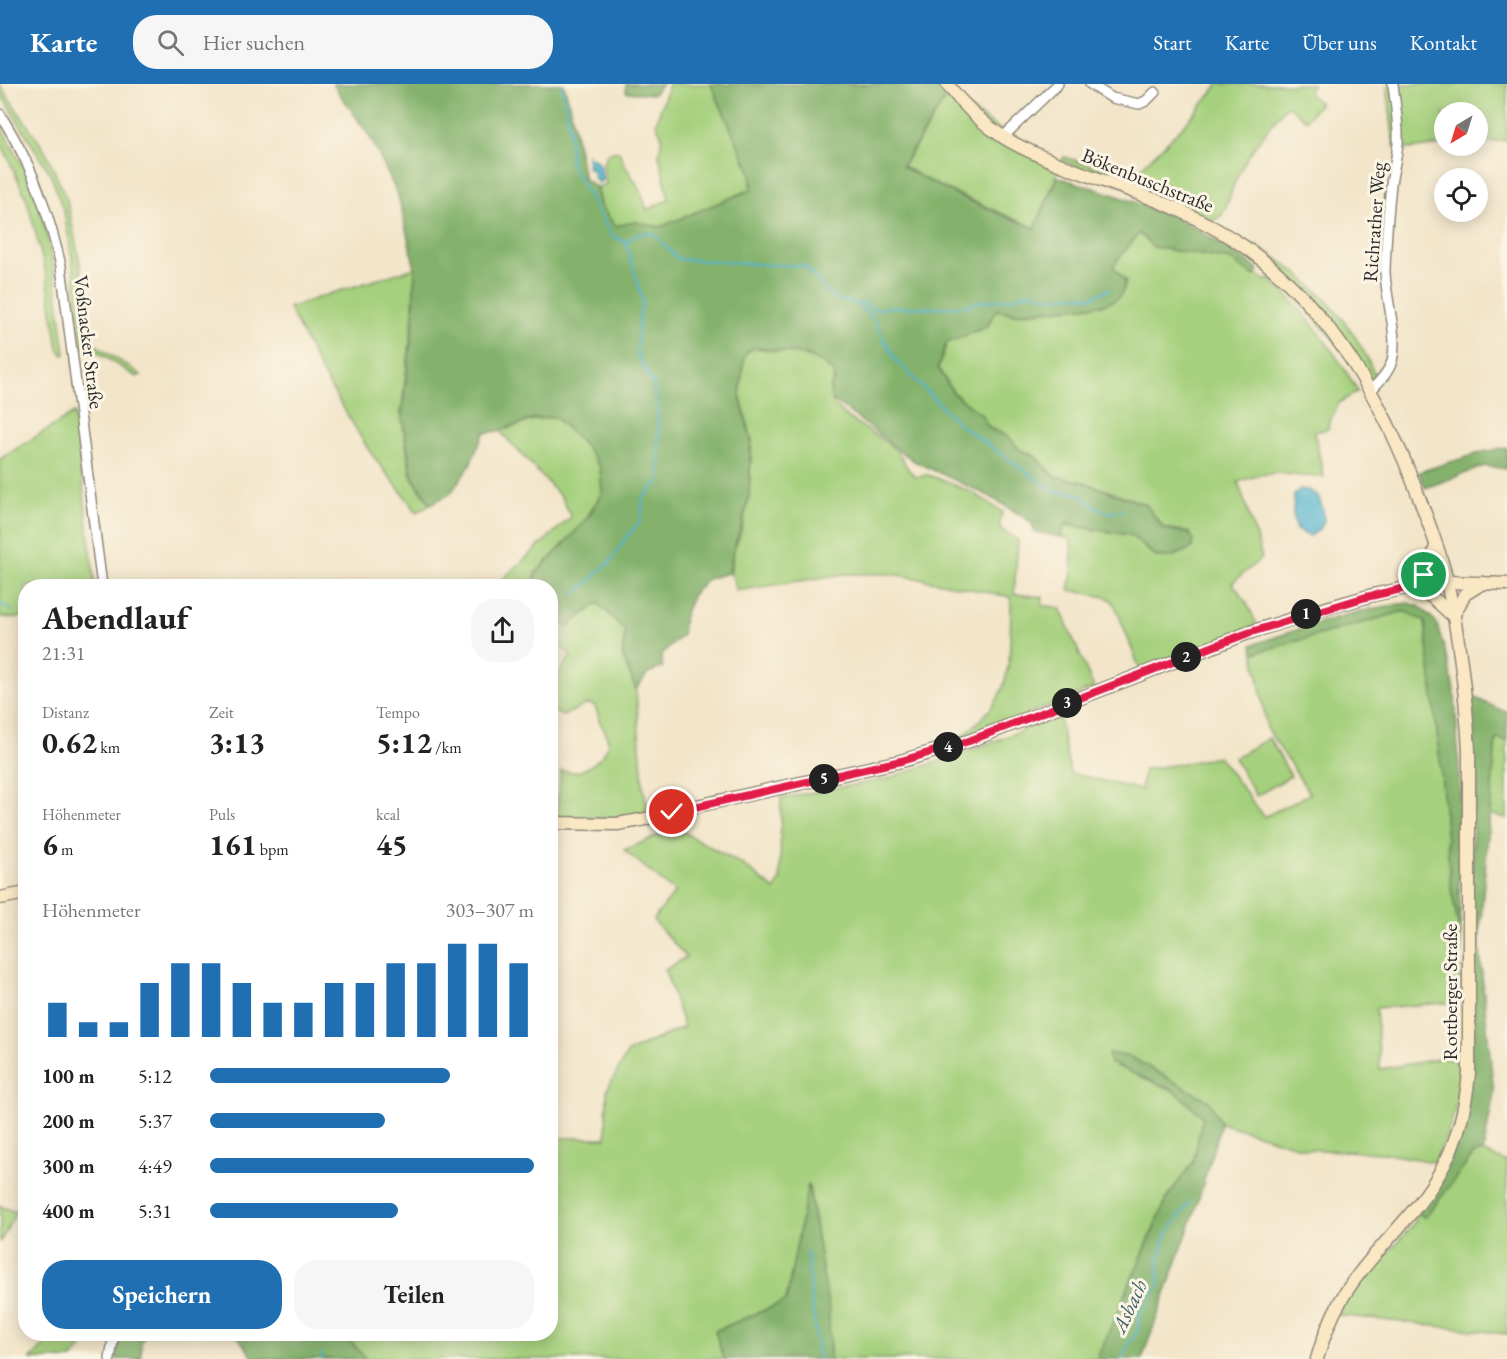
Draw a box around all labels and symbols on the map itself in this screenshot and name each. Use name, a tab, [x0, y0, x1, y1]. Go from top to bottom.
north arrow	[1434, 102, 1488, 156]
street label: Bökenbuschstraße	[1078, 142, 1218, 218]
street label: Richrather Weg	[1357, 161, 1391, 283]
street label: Voßnacker Straße	[68, 274, 110, 410]
pin	[1398, 549, 1449, 600]
pin: 1	[1291, 599, 1321, 629]
pin: 2	[1171, 642, 1201, 672]
pin: 3	[1052, 688, 1082, 718]
pin: 4	[933, 732, 963, 762]
pin: 5	[809, 764, 839, 794]
pin	[646, 786, 697, 837]
street label: Rottberger Straße	[1437, 923, 1463, 1060]
water label: Asbach	[1104, 1275, 1153, 1339]

